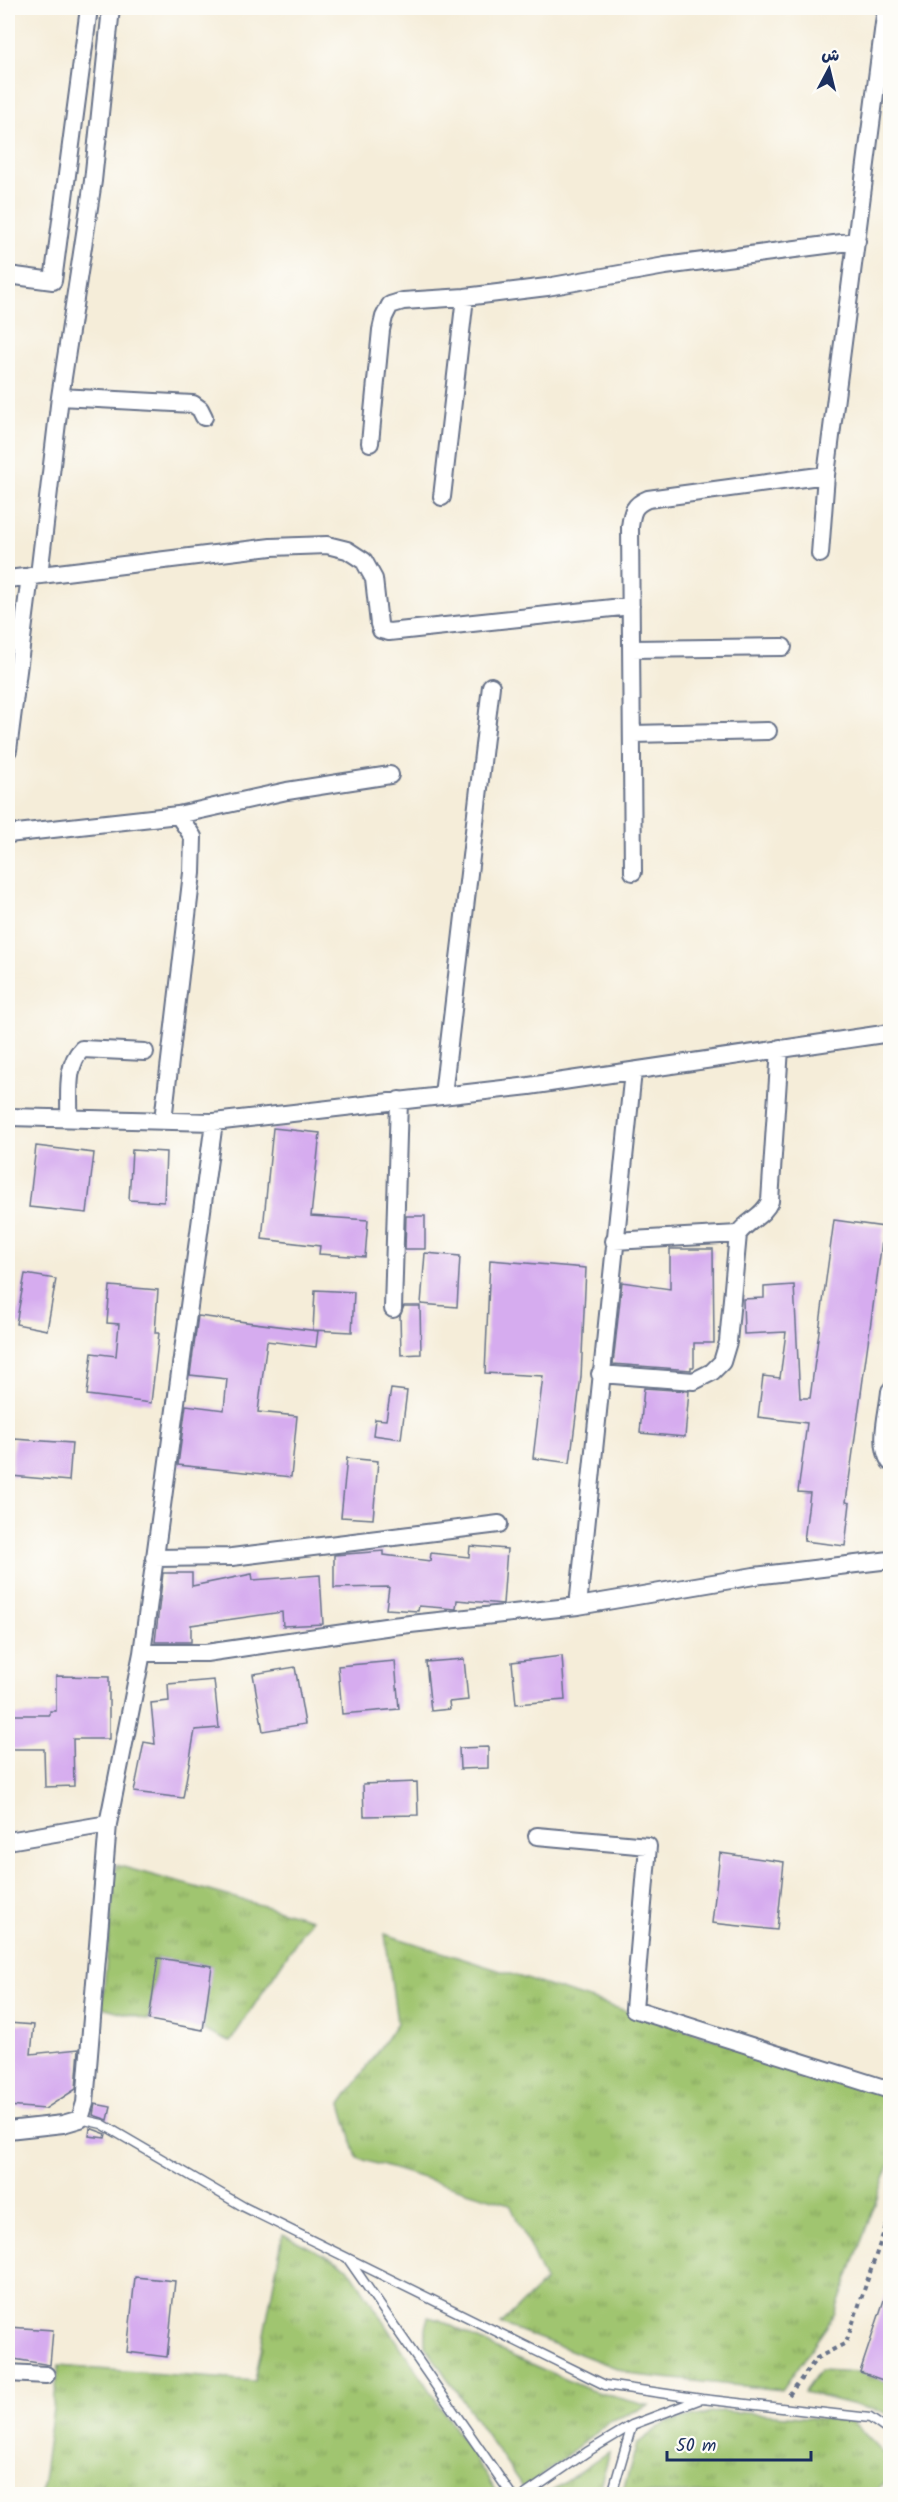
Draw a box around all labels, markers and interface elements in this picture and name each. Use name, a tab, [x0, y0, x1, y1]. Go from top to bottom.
north arrow	[799, 39, 859, 99]
text: ش	[820, 42, 841, 69]
scale bar	[667, 2424, 811, 2462]
text: 50 m	[676, 2432, 716, 2461]

